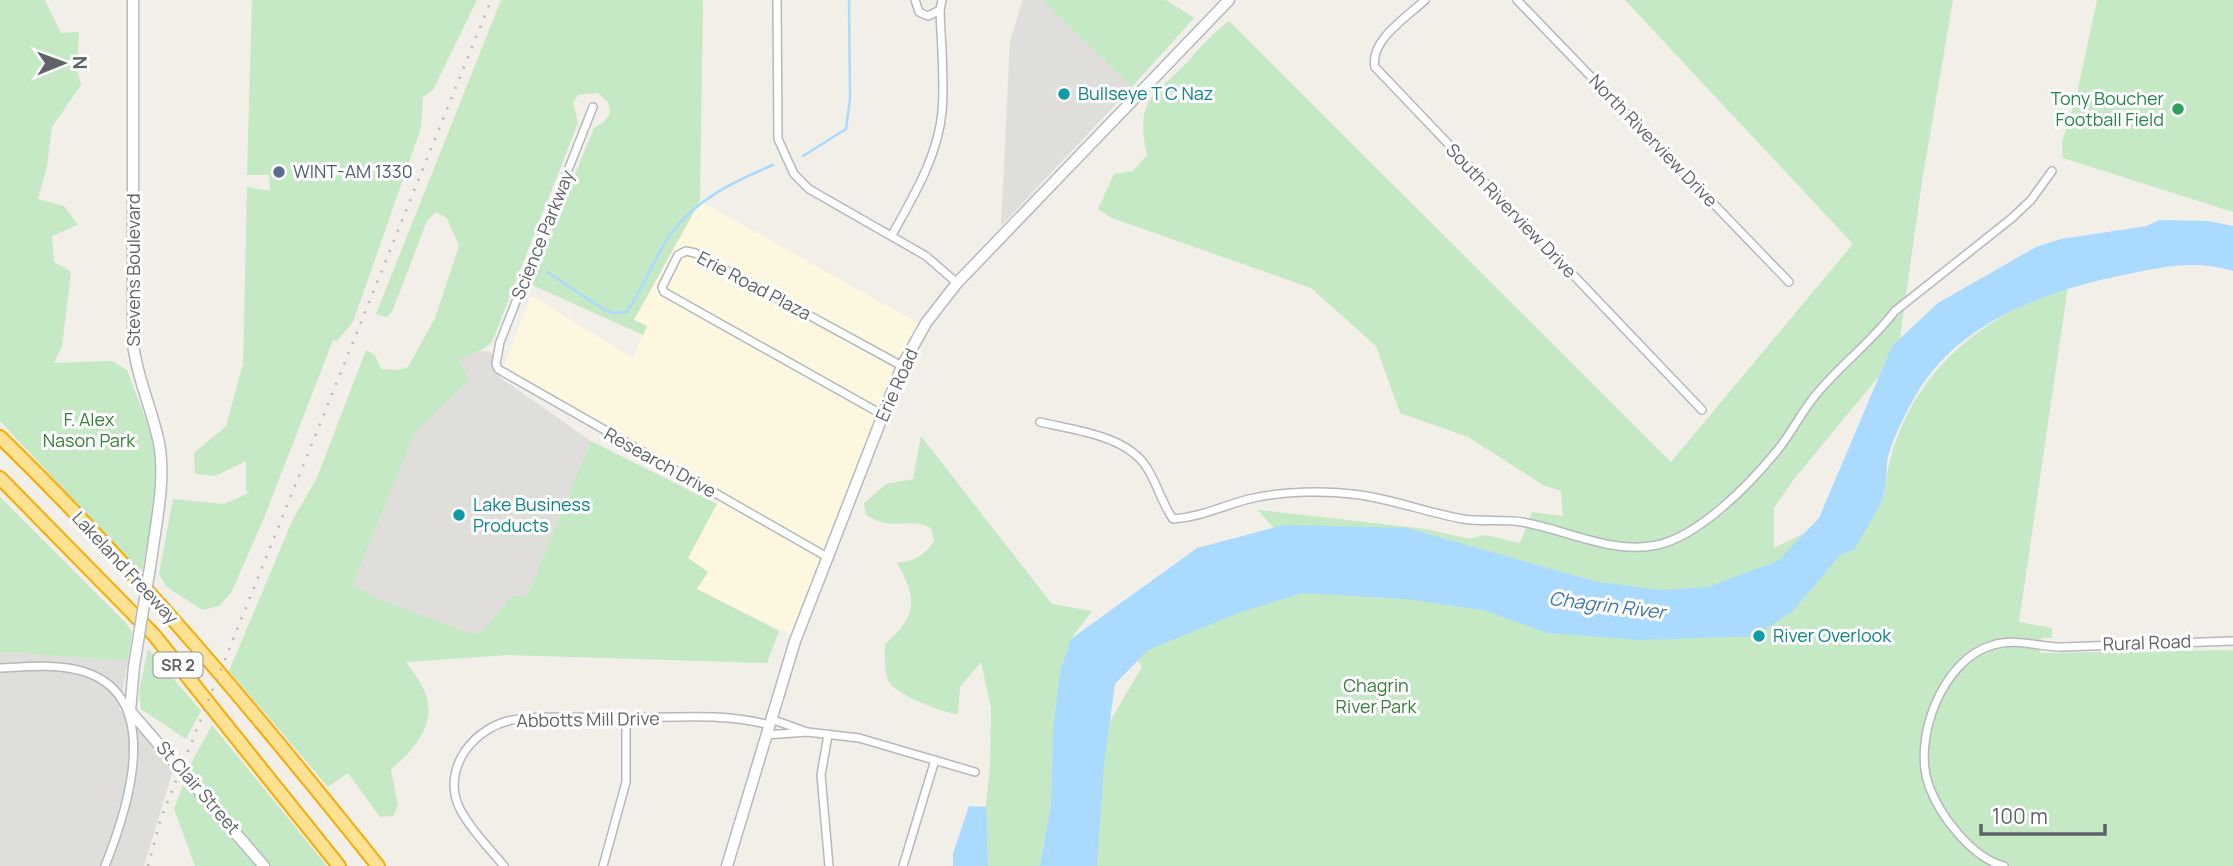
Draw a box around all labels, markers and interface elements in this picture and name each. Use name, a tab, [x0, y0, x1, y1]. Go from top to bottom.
north arrow	[28, 28, 98, 98]
text: N	[67, 56, 93, 70]
street label: North Riverview Drive	[1584, 69, 1723, 212]
place label: Bullseye T C Naz	[1078, 81, 1213, 105]
marker: Bullseye T C Naz	[1056, 86, 1072, 102]
place label: Tony Boucher Football Field	[2051, 86, 2164, 131]
marker: Tony Boucher Football Field	[2170, 101, 2186, 117]
street label: South Riverview Drive	[1441, 138, 1582, 283]
place label: WINT-AM 1330	[293, 159, 413, 183]
marker: WINT-AM 1330	[271, 164, 287, 180]
street label: Science Parkway	[505, 166, 579, 303]
street label: Stevens Boulevard	[121, 193, 145, 347]
street label: Erie Road Plaza	[693, 245, 815, 325]
street label: Erie Road	[869, 344, 923, 425]
park label: F. Alex Nason Park	[43, 407, 136, 452]
street label: Research Drive	[600, 421, 721, 503]
place label: Lake Business Products	[473, 492, 591, 537]
street label: Lakeland Freeway	[67, 506, 185, 629]
marker: Lake Business Products	[451, 507, 467, 523]
water label: Chagrin River	[1547, 585, 1669, 625]
place label: River Overlook	[1773, 623, 1892, 647]
marker: River Overlook	[1751, 628, 1767, 644]
street label: Rural Road	[2102, 628, 2192, 656]
road number: SR 2	[154, 652, 202, 678]
park label: Chagrin River Park	[1336, 673, 1417, 718]
street label: Abbotts Mill Drive	[516, 706, 660, 732]
street label: St Clair Street	[152, 736, 246, 839]
scale bar	[1981, 792, 2105, 836]
text: 100 m	[1992, 802, 2048, 830]

